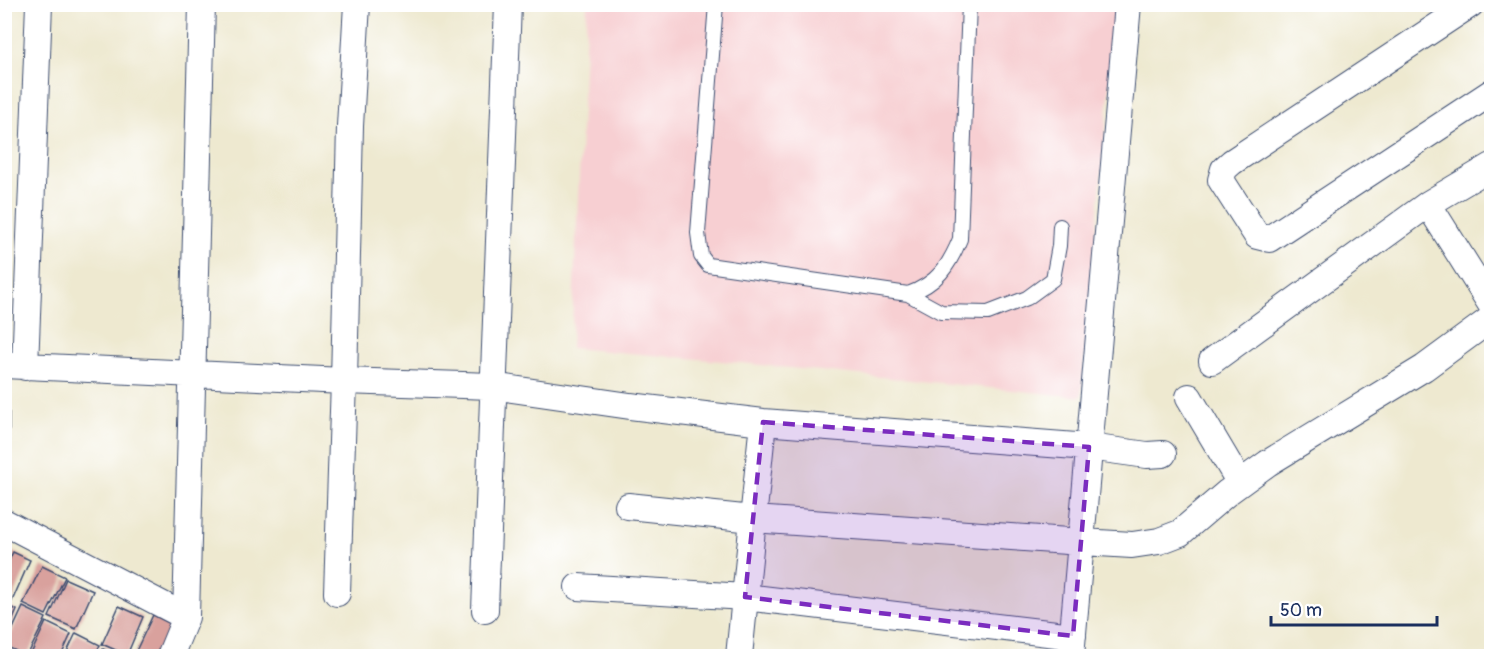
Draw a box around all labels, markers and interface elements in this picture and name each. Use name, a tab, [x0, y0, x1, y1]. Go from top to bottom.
scale bar	[1271, 589, 1438, 627]
text: 50 m	[1280, 599, 1322, 622]

